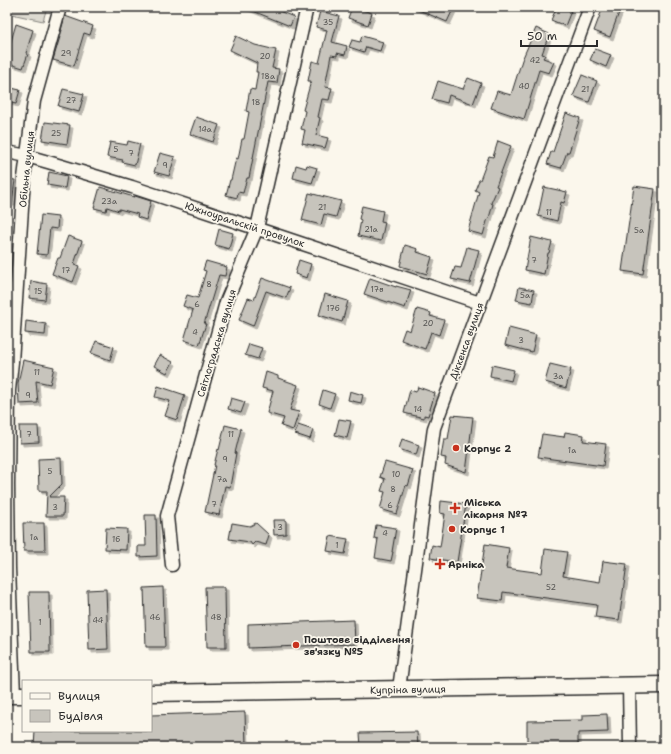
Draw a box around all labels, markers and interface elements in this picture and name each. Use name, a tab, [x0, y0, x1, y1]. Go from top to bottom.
house number: 35	[323, 17, 333, 28]
scale bar	[521, 22, 597, 48]
text: 50 m	[527, 28, 557, 44]
house number: 29	[61, 48, 71, 59]
house number: 20	[260, 51, 270, 62]
house number: 42	[530, 55, 541, 66]
house number: 18а	[261, 71, 275, 82]
house number: 40	[518, 81, 530, 92]
house number: 21	[581, 84, 589, 95]
house number: 27	[66, 95, 77, 106]
house number: 18	[252, 97, 260, 108]
house number: 14а	[198, 124, 212, 135]
house number: 25	[51, 128, 61, 139]
street label: Обільна вулиця	[16, 130, 37, 208]
house number: 5	[114, 144, 119, 155]
house number: 7	[128, 148, 134, 159]
house number: 9	[162, 160, 168, 171]
house number: 23а	[101, 196, 117, 207]
street label: Южноуральскій провулок	[183, 199, 307, 250]
house number: 21	[318, 202, 326, 213]
house number: 11	[546, 207, 552, 218]
house number: 21а	[364, 224, 378, 235]
house number: 5а	[634, 225, 644, 236]
house number: 7	[531, 255, 537, 266]
house number: 17	[62, 265, 71, 276]
house number: 8	[206, 279, 212, 290]
house number: 17в	[371, 284, 383, 295]
house number: 15	[34, 286, 42, 297]
street label: Світлоградська вулиця	[194, 288, 239, 399]
house number: 5а	[520, 290, 530, 301]
house number: 6	[194, 299, 200, 310]
street label: Діккенса вулиця	[446, 301, 486, 382]
house number: 17б	[326, 303, 340, 314]
house number: 20	[423, 318, 433, 329]
house number: 4	[192, 327, 198, 338]
house number: 3	[518, 335, 524, 346]
house number: 11	[34, 367, 40, 378]
house number: 3а	[553, 371, 563, 382]
house number: 9	[25, 390, 31, 401]
house number: 14	[414, 404, 423, 415]
house number: 7	[26, 429, 32, 440]
house number: 11	[228, 429, 234, 440]
place label: Корпус 2	[464, 442, 511, 455]
marker: Корпус 2	[451, 443, 461, 453]
house number: 1а	[568, 445, 576, 456]
house number: 9	[222, 454, 228, 465]
house number: 5	[48, 466, 53, 477]
house number: 10	[392, 469, 400, 480]
house number: 7а	[217, 474, 227, 485]
house number: 8	[390, 484, 396, 495]
place label: Міська лікарня №7	[464, 496, 528, 521]
house number: 7	[211, 499, 217, 510]
house number: 6	[387, 500, 393, 511]
house number: 3	[52, 502, 58, 513]
marker: Міська лікарня №7	[449, 502, 461, 514]
house number: 3	[277, 522, 283, 533]
place label: Корпус 1	[460, 523, 505, 536]
marker: Корпус 1	[447, 524, 457, 534]
house number: 4	[382, 528, 388, 539]
house number: 1а	[30, 532, 38, 543]
house number: 1б	[112, 534, 120, 545]
house number: 1	[335, 540, 339, 551]
place label: Арніка	[448, 558, 484, 571]
marker: Арніка	[435, 559, 445, 569]
house number: 52	[546, 582, 556, 593]
house number: 46	[149, 612, 161, 623]
house number: 48	[210, 612, 222, 623]
house number: 44	[93, 615, 104, 626]
house number: 1	[38, 617, 42, 628]
place label: Поштове відділення зв'язку №5	[304, 633, 410, 658]
marker: Поштове відділення зв'язку №5	[291, 640, 301, 650]
legend	[22, 680, 152, 732]
street label: Купріна вулиця	[370, 682, 446, 697]
text: Вулиця	[58, 688, 100, 704]
text: Будівля	[58, 708, 103, 724]

